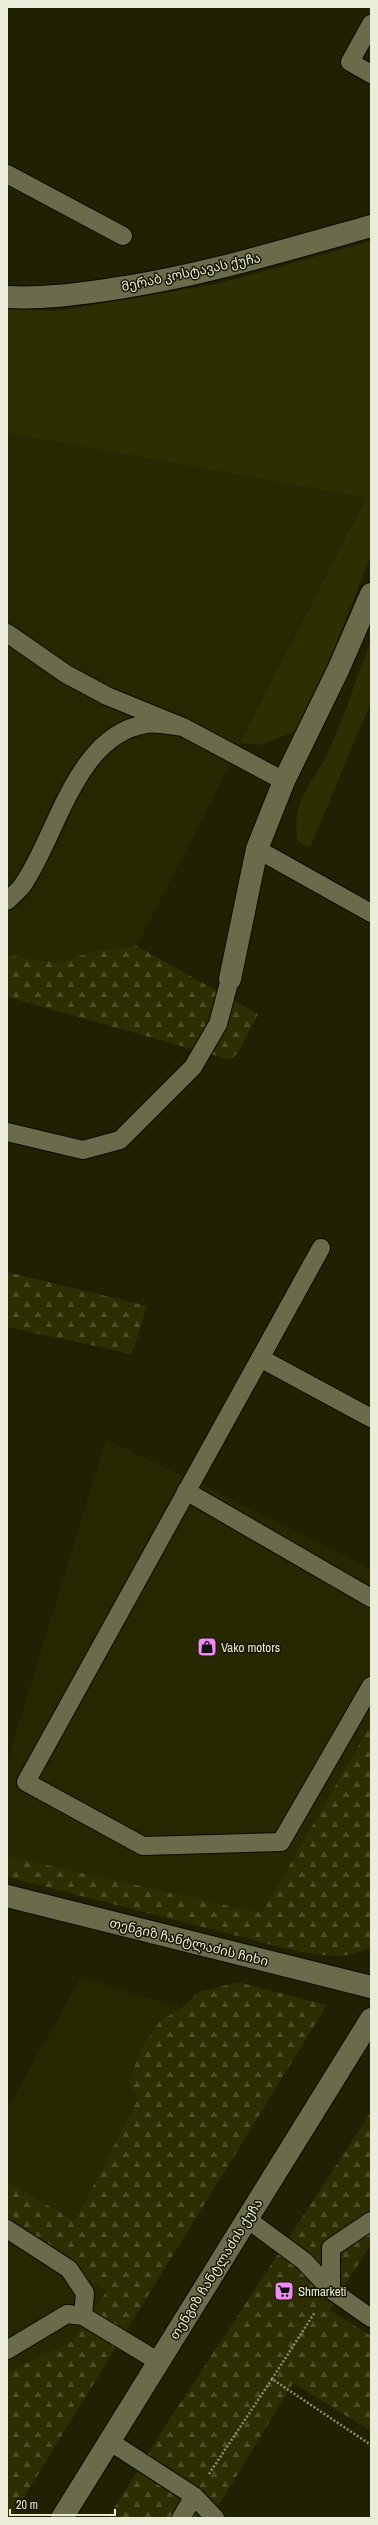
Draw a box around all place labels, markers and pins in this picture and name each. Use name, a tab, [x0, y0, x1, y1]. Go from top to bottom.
shop icon: Vako motors	[196, 1636, 218, 1658]
place label: Vako motors	[221, 1639, 280, 1656]
supermarket icon: Shmarketi	[273, 2280, 295, 2302]
place label: Shmarketi	[298, 2283, 347, 2300]

